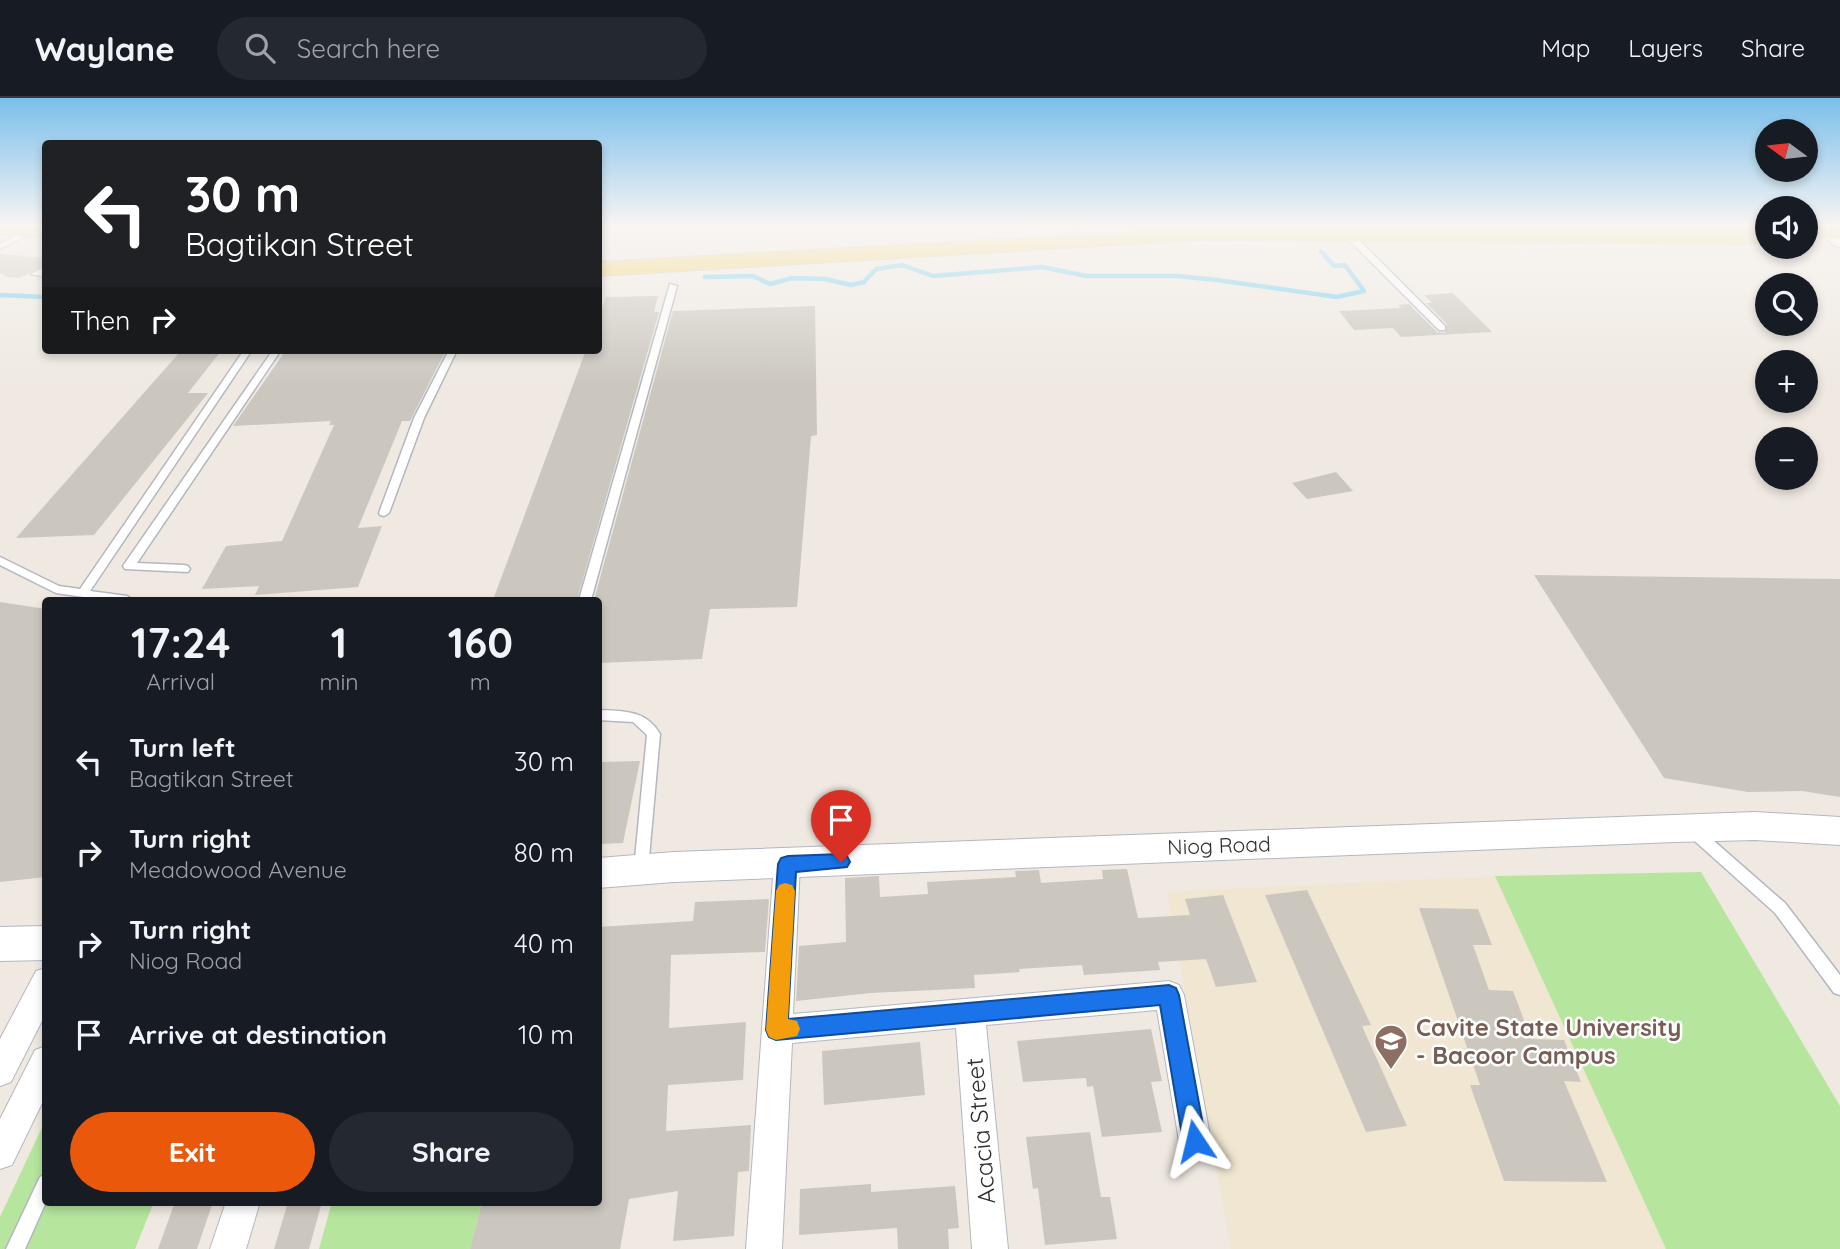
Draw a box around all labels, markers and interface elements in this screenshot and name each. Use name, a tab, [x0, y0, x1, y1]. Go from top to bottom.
search box	[217, 17, 707, 80]
text: Waylane	[35, 28, 175, 69]
icon: search	[241, 29, 279, 67]
text: Search here	[297, 32, 440, 65]
text: Map	[1541, 33, 1590, 63]
text: Layers	[1628, 33, 1703, 63]
text: Share	[1741, 33, 1805, 63]
north arrow	[1755, 119, 1818, 182]
map controls	[1755, 119, 1818, 490]
text: 30 m	[185, 163, 300, 224]
icon: left	[70, 168, 161, 259]
button: sound	[1755, 196, 1818, 259]
text: Bagtikan Street	[185, 224, 414, 264]
button: search	[1755, 273, 1818, 336]
icon: right	[144, 301, 182, 339]
text: Then	[70, 304, 130, 337]
button: +	[1755, 350, 1818, 413]
button: −	[1755, 427, 1818, 490]
text: 17:24	[131, 616, 230, 669]
text: 1	[331, 616, 347, 669]
text: 160	[448, 616, 513, 669]
text: Arrival	[146, 667, 215, 696]
text: min	[319, 667, 359, 696]
text: m	[470, 667, 491, 696]
text: Turn left	[129, 731, 236, 764]
icon: left	[70, 743, 108, 781]
text: 30 m	[514, 745, 574, 778]
text: Bagtikan Street	[129, 764, 294, 793]
pin	[811, 790, 871, 862]
icon: arrive	[822, 801, 860, 839]
text: Turn right	[129, 822, 251, 855]
street label: Niog Road	[1167, 830, 1271, 860]
icon: right	[70, 834, 108, 872]
text: 80 m	[514, 836, 574, 869]
text: Meadowood Avenue	[129, 855, 347, 884]
text: Turn right	[129, 913, 251, 946]
icon: right	[70, 925, 108, 963]
text: 40 m	[514, 927, 574, 960]
text: Niog Road	[129, 946, 242, 975]
place label: Cavite State University - Bacoor Campus	[1416, 1012, 1681, 1070]
icon: arrive	[70, 1016, 108, 1054]
text: Arrive at destination	[129, 1018, 387, 1051]
text: 10 m	[518, 1018, 574, 1051]
school or university icon: Cavite State University - Bacoor Campus	[1372, 1022, 1410, 1071]
street label: Acacia Street	[959, 1057, 1001, 1205]
position arrow	[1158, 1104, 1232, 1178]
button: Exit	[70, 1112, 315, 1192]
button: Share	[329, 1112, 574, 1192]

